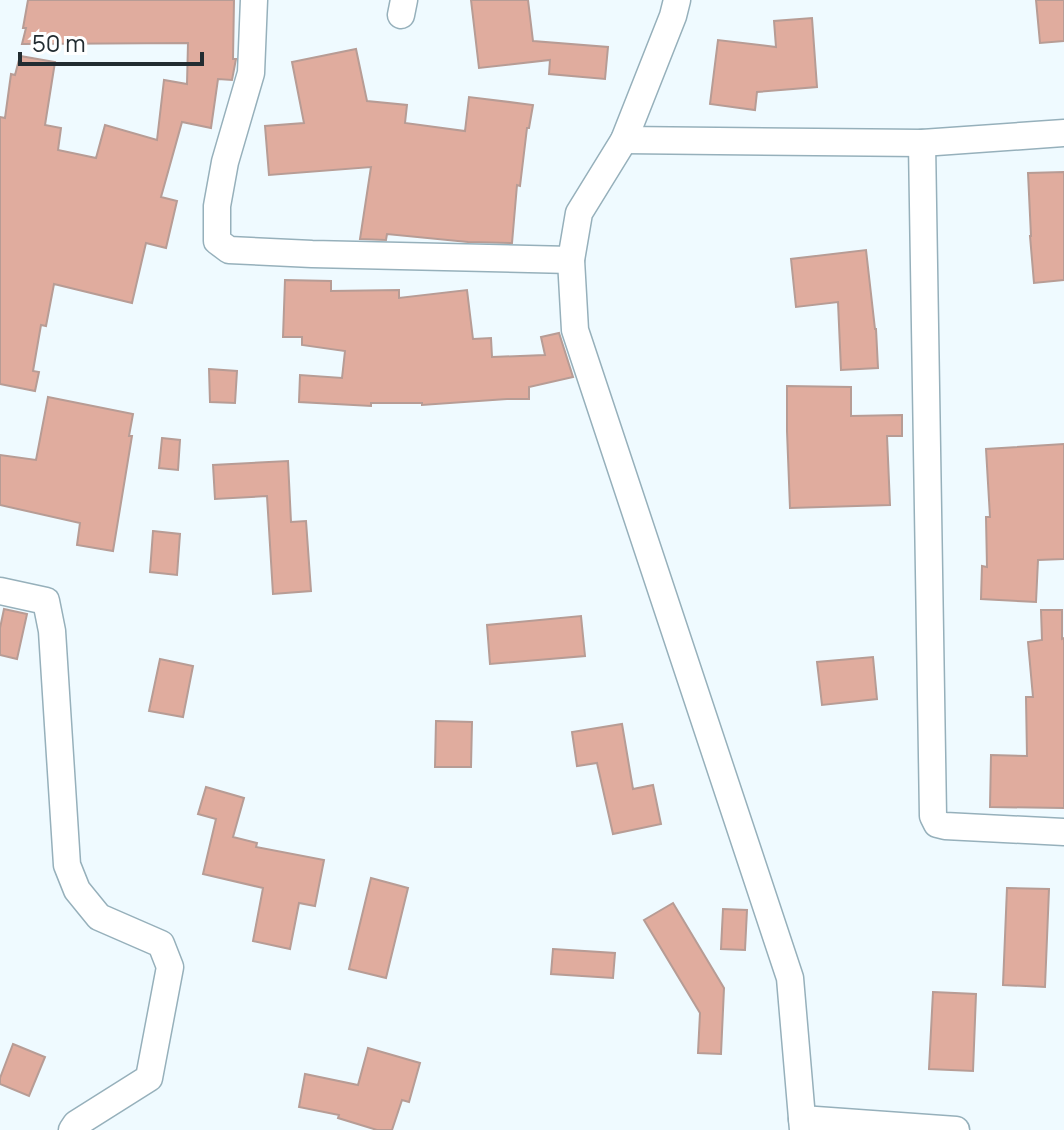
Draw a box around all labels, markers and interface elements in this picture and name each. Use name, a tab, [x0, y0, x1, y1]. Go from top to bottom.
scale bar	[20, 16, 202, 66]
text: 50 m	[32, 26, 86, 59]

